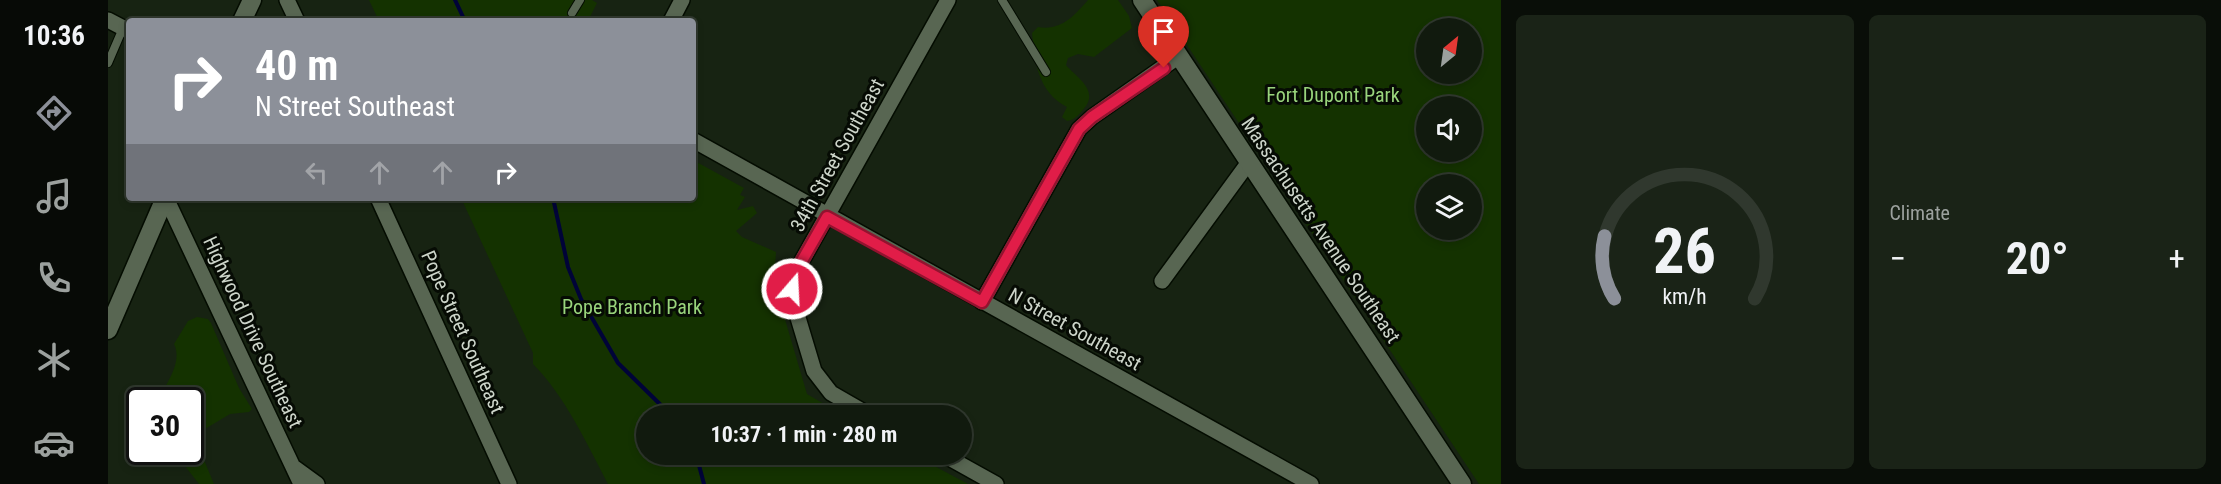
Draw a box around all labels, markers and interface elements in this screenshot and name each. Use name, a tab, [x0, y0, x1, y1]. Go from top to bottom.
pin	[1138, 6, 1189, 68]
icon: arrive	[1147, 15, 1180, 48]
north arrow	[1416, 18, 1482, 84]
map controls	[1416, 18, 1482, 240]
text: 10:36	[23, 20, 85, 52]
text: 40 m	[255, 41, 338, 90]
icon: right	[156, 42, 234, 120]
street label: 34th Street Southeast	[785, 74, 889, 236]
park label: Fort Dupont Park	[1266, 83, 1400, 107]
text: N Street Southeast	[255, 91, 455, 123]
icon: directions	[33, 92, 75, 134]
button: sound	[1416, 96, 1482, 162]
street label: Massachusetts Avenue Southeast	[1236, 113, 1406, 347]
icon: left	[300, 156, 333, 189]
icon: ahead	[363, 156, 396, 189]
icon: ahead	[426, 156, 459, 189]
icon: right	[489, 156, 522, 189]
button: layers	[1416, 174, 1482, 240]
icon: music	[33, 175, 75, 217]
text: Climate	[1890, 201, 1950, 225]
text: 26	[1653, 215, 1716, 288]
text: 20°	[2006, 232, 2069, 285]
street label: Highwood Drive Southeast	[198, 233, 308, 432]
text: −	[1890, 239, 1906, 278]
text: +	[2169, 239, 2185, 278]
street label: Pope Street Southeast	[416, 247, 510, 417]
icon: phone	[33, 257, 75, 299]
position arrow	[760, 257, 824, 321]
street label: N Street Southeast	[1004, 283, 1146, 375]
text: km/h	[1663, 284, 1707, 309]
park label: Pope Branch Park	[562, 295, 702, 319]
icon: climate	[33, 339, 75, 381]
speed limit sign: 30	[126, 387, 204, 465]
icon: car	[33, 422, 75, 464]
text: 10:37 · 1 min · 280 m	[711, 422, 897, 447]

